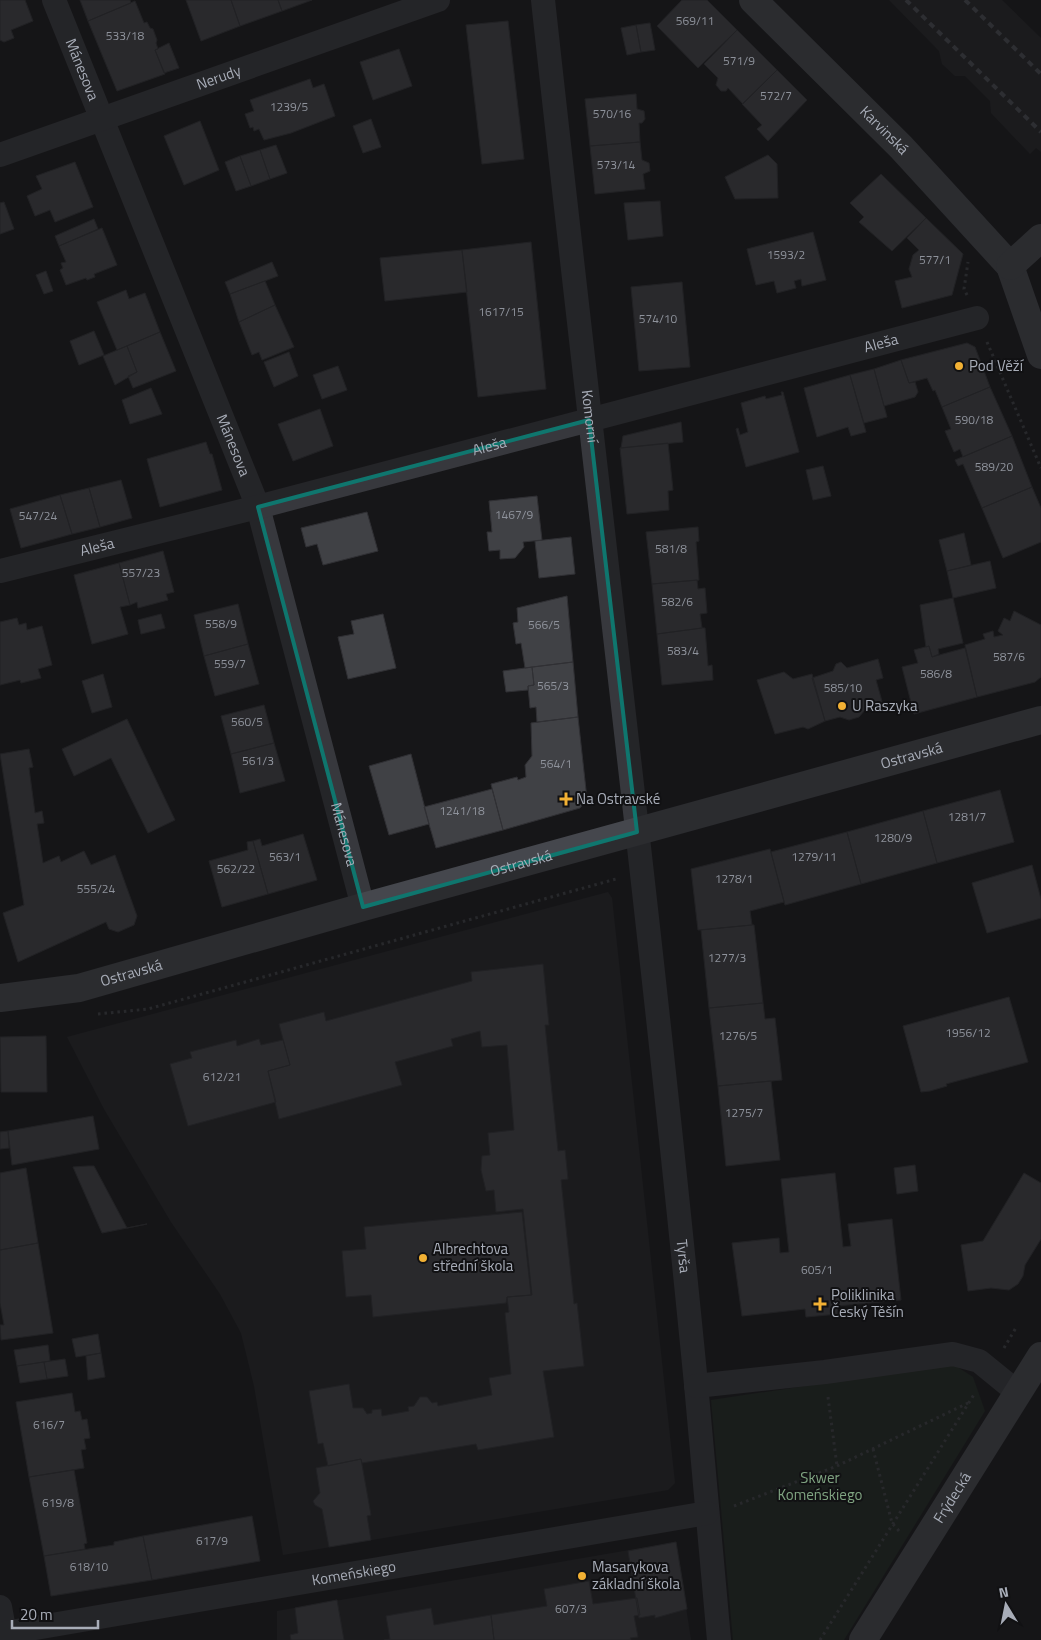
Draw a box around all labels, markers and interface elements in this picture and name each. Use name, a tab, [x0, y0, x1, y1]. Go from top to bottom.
house number: 569/11	[676, 11, 714, 30]
house number: 533/18	[106, 26, 145, 45]
street label: Mánesova	[60, 35, 105, 104]
house number: 571/9	[723, 51, 755, 70]
street label: Nerudy	[193, 59, 244, 96]
house number: 572/7	[760, 86, 792, 105]
house number: 1239/5	[270, 97, 309, 116]
street label: Karvinská	[855, 100, 915, 160]
house number: 570/16	[593, 104, 632, 123]
house number: 573/14	[597, 155, 636, 174]
house number: 1593/2	[767, 245, 805, 264]
house number: 577/1	[919, 250, 951, 269]
house number: 1617/15	[478, 302, 524, 321]
house number: 574/10	[639, 309, 678, 328]
street label: Aleša	[861, 327, 901, 358]
place label: Pod Věží	[969, 354, 1025, 377]
marker: Pod Věží	[953, 360, 965, 372]
street label: Komorní	[576, 389, 605, 446]
house number: 590/18	[955, 410, 994, 429]
street label: Mánesova	[211, 411, 257, 480]
street label: Aleša	[470, 430, 509, 461]
house number: 589/20	[975, 457, 1014, 476]
house number: 1467/9	[495, 505, 534, 524]
house number: 547/24	[19, 506, 58, 525]
street label: Aleša	[77, 531, 117, 562]
house number: 581/8	[655, 539, 687, 558]
house number: 557/23	[122, 563, 160, 582]
house number: 582/6	[661, 592, 693, 611]
house number: 558/9	[205, 614, 237, 633]
house number: 566/5	[528, 615, 560, 634]
house number: 583/4	[667, 641, 699, 660]
house number: 587/6	[993, 647, 1025, 666]
house number: 559/7	[214, 654, 246, 673]
house number: 586/8	[920, 664, 952, 683]
house number: 565/3	[537, 676, 569, 695]
house number: 585/10	[824, 678, 863, 697]
place label: U Raszyka	[852, 694, 918, 717]
marker: U Raszyka	[836, 700, 848, 712]
house number: 560/5	[231, 712, 263, 731]
street label: Ostravská	[878, 736, 946, 775]
house number: 561/3	[242, 751, 274, 770]
house number: 564/1	[540, 754, 572, 773]
place label: Na Ostravské	[576, 787, 660, 810]
marker: Na Ostravské	[560, 793, 572, 805]
street label: Mánesova	[325, 800, 364, 869]
house number: 1241/18	[439, 801, 485, 820]
house number: 1281/7	[948, 807, 986, 826]
house number: 1280/9	[874, 828, 913, 847]
street label: Ostravská	[487, 843, 555, 882]
house number: 563/1	[269, 847, 301, 866]
house number: 1279/11	[791, 847, 837, 866]
house number: 562/22	[217, 859, 255, 878]
house number: 1278/1	[715, 869, 753, 888]
house number: 555/24	[77, 879, 116, 898]
house number: 1277/3	[708, 948, 746, 967]
street label: Ostravská	[97, 953, 165, 992]
house number: 1956/12	[945, 1023, 991, 1042]
house number: 1276/5	[719, 1026, 758, 1045]
house number: 612/21	[203, 1067, 241, 1086]
house number: 1275/7	[725, 1103, 763, 1122]
place label: Albrechtova střední škola	[433, 1237, 514, 1277]
street label: Tyrša	[671, 1238, 697, 1275]
marker: Albrechtova střední škola	[417, 1252, 429, 1264]
house number: 605/1	[801, 1260, 833, 1279]
place label: Poliklinika Český Těšín	[831, 1283, 904, 1323]
marker: Poliklinika Český Těšín	[813, 1297, 827, 1311]
house number: 616/7	[33, 1415, 65, 1434]
park label: Skwer Komeńskiego	[777, 1466, 863, 1506]
street label: Frýdecká	[927, 1467, 977, 1527]
house number: 619/8	[42, 1493, 74, 1512]
house number: 617/9	[196, 1531, 228, 1550]
street label: Komeńskiego	[310, 1554, 398, 1591]
place label: Masarykova základní škola	[592, 1555, 680, 1595]
house number: 618/10	[70, 1557, 109, 1576]
marker: Masarykova základní škola	[576, 1570, 588, 1582]
north arrow	[981, 1580, 1031, 1630]
text: N	[997, 1581, 1010, 1603]
scale bar	[12, 1598, 99, 1630]
house number: 607/3	[555, 1599, 587, 1618]
text: 20 m	[20, 1603, 53, 1626]

